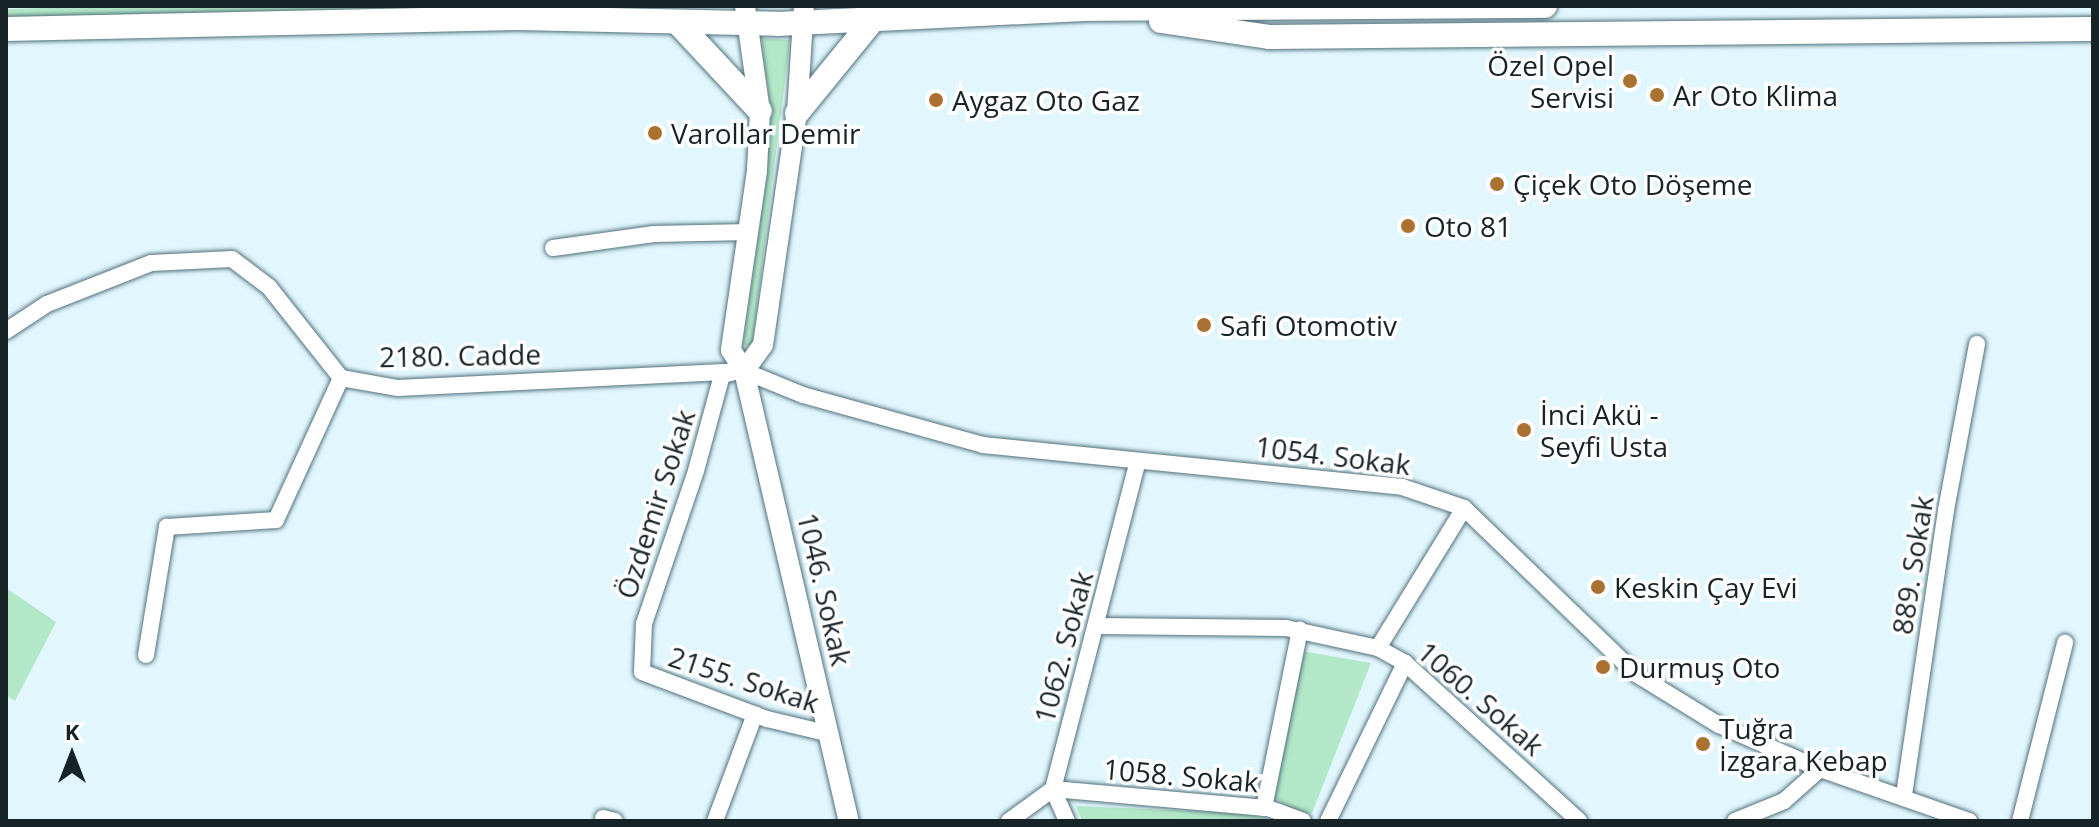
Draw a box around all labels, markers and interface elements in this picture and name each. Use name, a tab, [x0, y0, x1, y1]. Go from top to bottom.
place label: Özel Opel Servisi	[1487, 48, 1614, 114]
marker: Özel Opel Servisi	[1621, 72, 1639, 90]
place label: Ar Oto Klima	[1673, 78, 1838, 112]
place label: Aygaz Oto Gaz	[952, 83, 1140, 117]
marker: Ar Oto Klima	[1648, 86, 1666, 104]
marker: Aygaz Oto Gaz	[927, 91, 945, 109]
place label: Varollar Demir	[671, 116, 860, 150]
marker: Varollar Demir	[646, 124, 664, 142]
place label: Çiçek Oto Döşeme	[1513, 167, 1753, 201]
marker: Çiçek Oto Döşeme	[1488, 175, 1506, 193]
place label: Oto 81	[1424, 209, 1512, 243]
marker: Oto 81	[1399, 217, 1417, 235]
place label: Safi Otomotiv	[1220, 308, 1397, 342]
marker: Safi Otomotiv	[1195, 316, 1213, 334]
street label: 2180. Cadde	[379, 337, 541, 373]
place label: İnci Akü - Seyfi Usta	[1540, 397, 1668, 463]
street label: Özdemir Sokak	[609, 405, 701, 603]
marker: İnci Akü - Seyfi Usta	[1515, 421, 1533, 439]
street label: 1054. Sokak	[1254, 429, 1412, 481]
street label: 889. Sokak	[1884, 493, 1940, 637]
street label: 1046. Sokak	[791, 509, 859, 669]
street label: 1062. Sokak	[1027, 567, 1099, 727]
place label: Keskin Çay Evi	[1614, 570, 1798, 604]
marker: Keskin Çay Evi	[1589, 578, 1607, 596]
street label: 1060. Sokak	[1411, 634, 1551, 762]
street label: 2155. Sokak	[665, 639, 823, 719]
place label: Durmuş Oto	[1619, 650, 1780, 684]
marker: Durmuş Oto	[1594, 658, 1612, 676]
place label: Tuğra İzgara Kebap	[1719, 711, 1888, 777]
north arrow	[32, 715, 112, 795]
text: K	[65, 716, 79, 746]
marker: Tuğra İzgara Kebap	[1694, 735, 1712, 753]
street label: 1058. Sokak	[1102, 751, 1260, 799]

